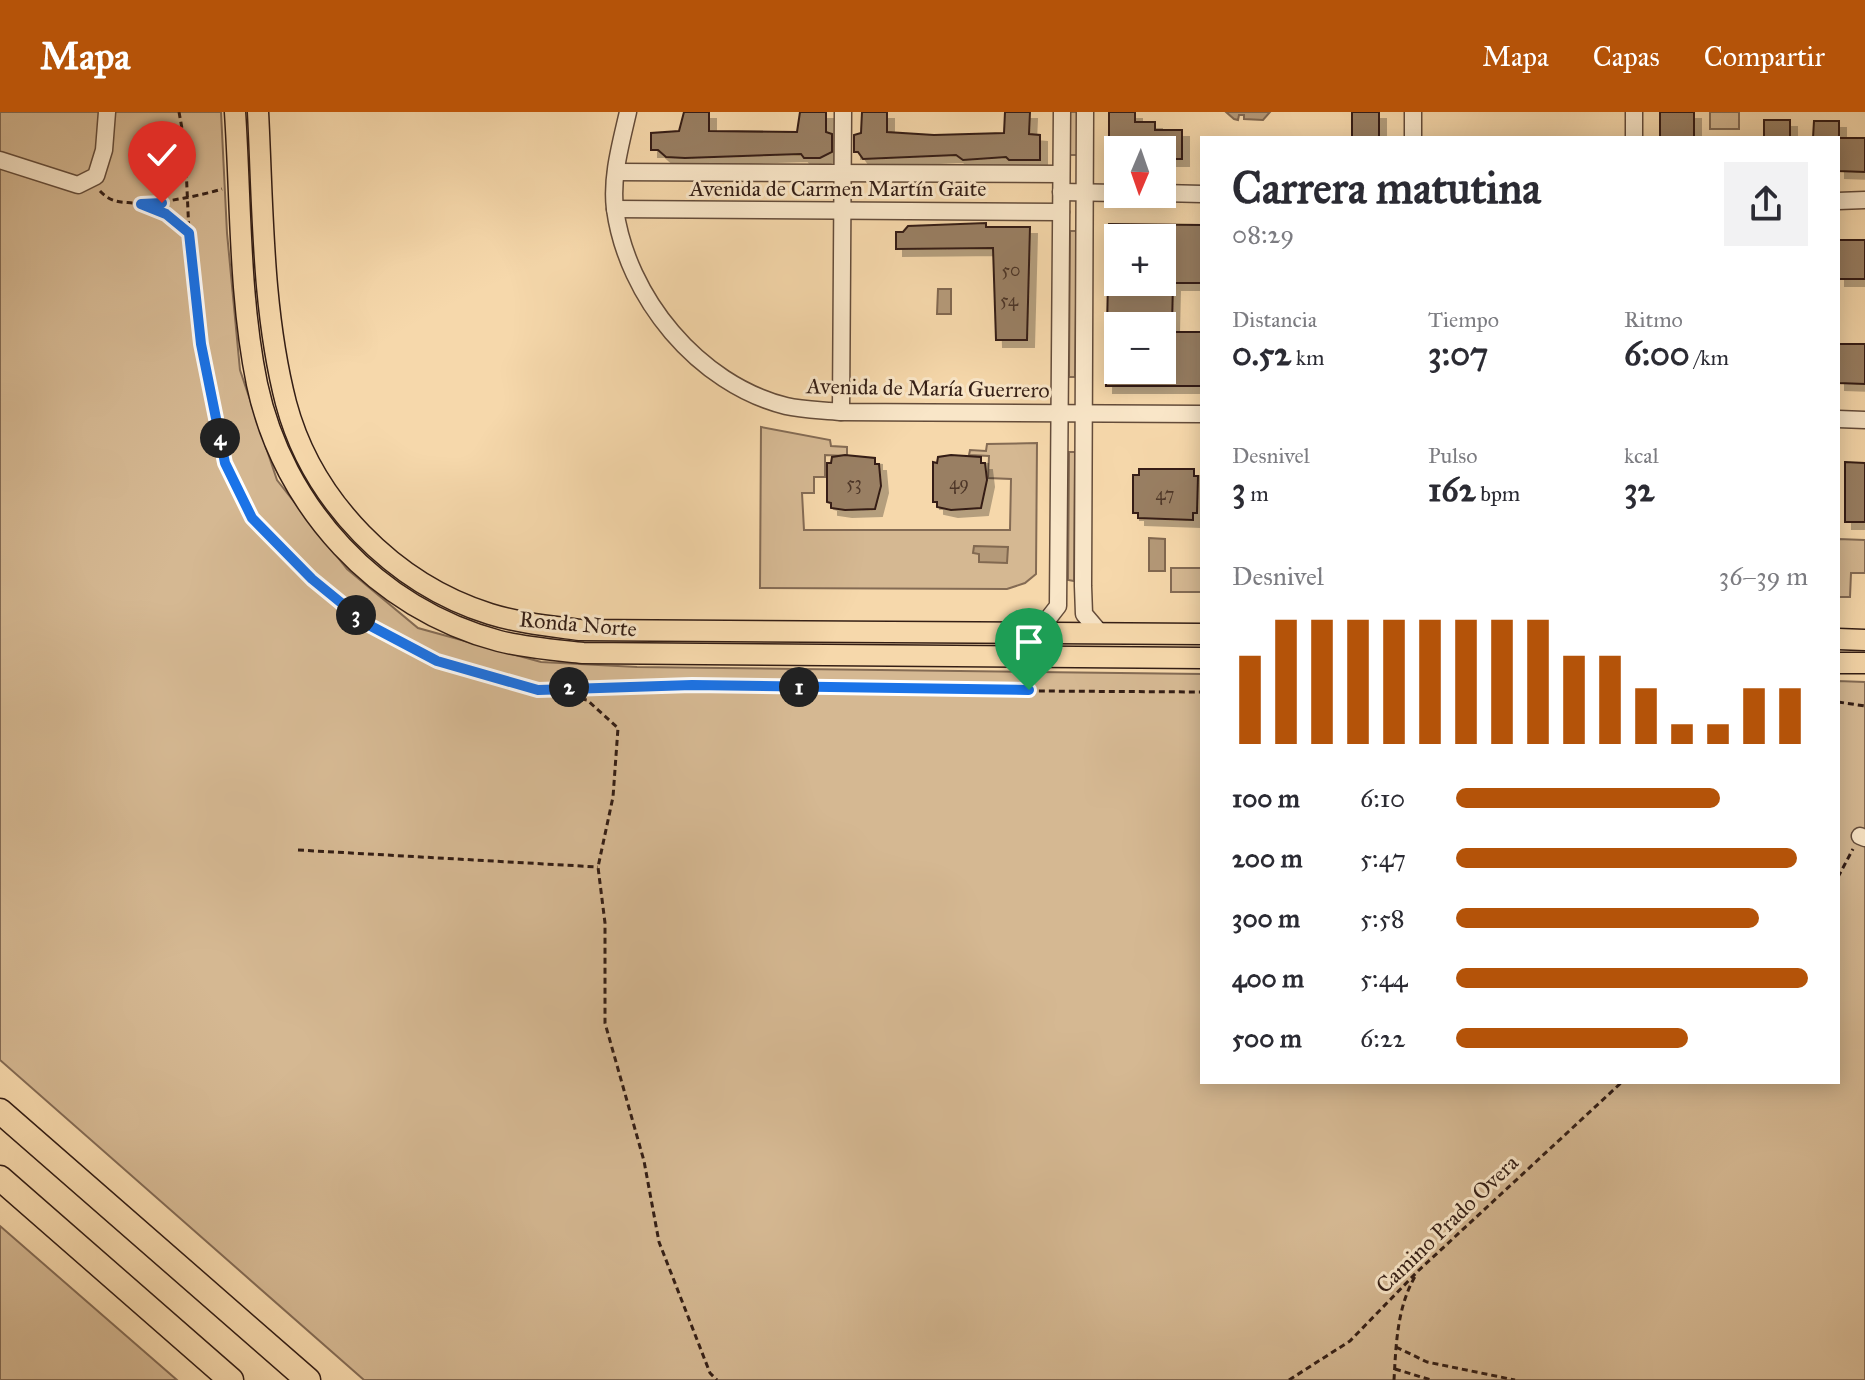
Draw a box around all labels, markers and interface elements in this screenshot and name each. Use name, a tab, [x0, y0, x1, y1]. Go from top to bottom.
text: Mapa	[40, 33, 130, 79]
text: Mapa	[1482, 39, 1549, 74]
text: Capas	[1593, 39, 1660, 74]
text: Compartir	[1704, 39, 1825, 74]
pin	[128, 121, 196, 203]
icon: check	[140, 133, 184, 177]
north arrow	[1104, 136, 1176, 208]
map controls	[1104, 136, 1176, 384]
text: Carrera matutina	[1232, 161, 1541, 215]
button: share	[1724, 162, 1808, 246]
street label: Avenida de Carmen Martín Gaite	[689, 175, 986, 202]
text: 08:29	[1232, 218, 1294, 250]
button: +	[1104, 224, 1176, 296]
house number: 50	[1002, 259, 1020, 281]
house number: 54	[1000, 289, 1019, 311]
text: Distancia	[1232, 306, 1317, 333]
text: Tiempo	[1428, 306, 1499, 333]
text: Ritmo	[1624, 306, 1683, 333]
button: −	[1104, 312, 1176, 384]
text: 0.52	[1232, 333, 1291, 374]
text: 3:07	[1428, 333, 1488, 374]
text: 6:00	[1624, 333, 1690, 374]
text: km	[1291, 344, 1324, 371]
text: /km	[1690, 344, 1729, 371]
street label: Avenida de María Guerrero	[805, 372, 1050, 404]
pin: 4	[200, 418, 240, 458]
text: 4	[214, 424, 226, 451]
text: Desnivel	[1232, 442, 1310, 469]
text: Pulso	[1428, 442, 1478, 469]
text: kcal	[1624, 442, 1659, 469]
text: 3	[1232, 469, 1246, 510]
text: 162	[1428, 469, 1476, 510]
text: 32	[1624, 469, 1654, 510]
house number: 53	[846, 472, 862, 494]
house number: 49	[949, 472, 969, 494]
text: m	[1246, 480, 1269, 507]
text: bpm	[1476, 480, 1520, 507]
house number: 47	[1156, 483, 1174, 505]
text: Desnivel	[1232, 560, 1324, 592]
text: 36–39 m	[1719, 560, 1808, 592]
pin: 3	[336, 595, 376, 635]
text: 3	[352, 601, 360, 628]
street label: Ronda Norte	[518, 605, 638, 643]
pin	[995, 608, 1063, 690]
icon: arrive	[1007, 620, 1051, 664]
pin: 2	[549, 667, 589, 707]
pin: 1	[779, 667, 819, 707]
text: 2	[564, 673, 574, 700]
text: 1	[795, 673, 803, 700]
text: 100 m	[1232, 782, 1300, 814]
text: 6:10	[1360, 782, 1405, 814]
text: 200 m	[1232, 842, 1303, 874]
text: 5:47	[1360, 842, 1406, 874]
text: 300 m	[1232, 902, 1300, 934]
text: 5:58	[1360, 902, 1405, 934]
text: 400 m	[1232, 962, 1304, 994]
text: 5:44	[1360, 962, 1408, 994]
text: 500 m	[1232, 1022, 1302, 1054]
text: 6:22	[1360, 1022, 1405, 1054]
street label: Camino Prado Overa	[1370, 1149, 1524, 1299]

